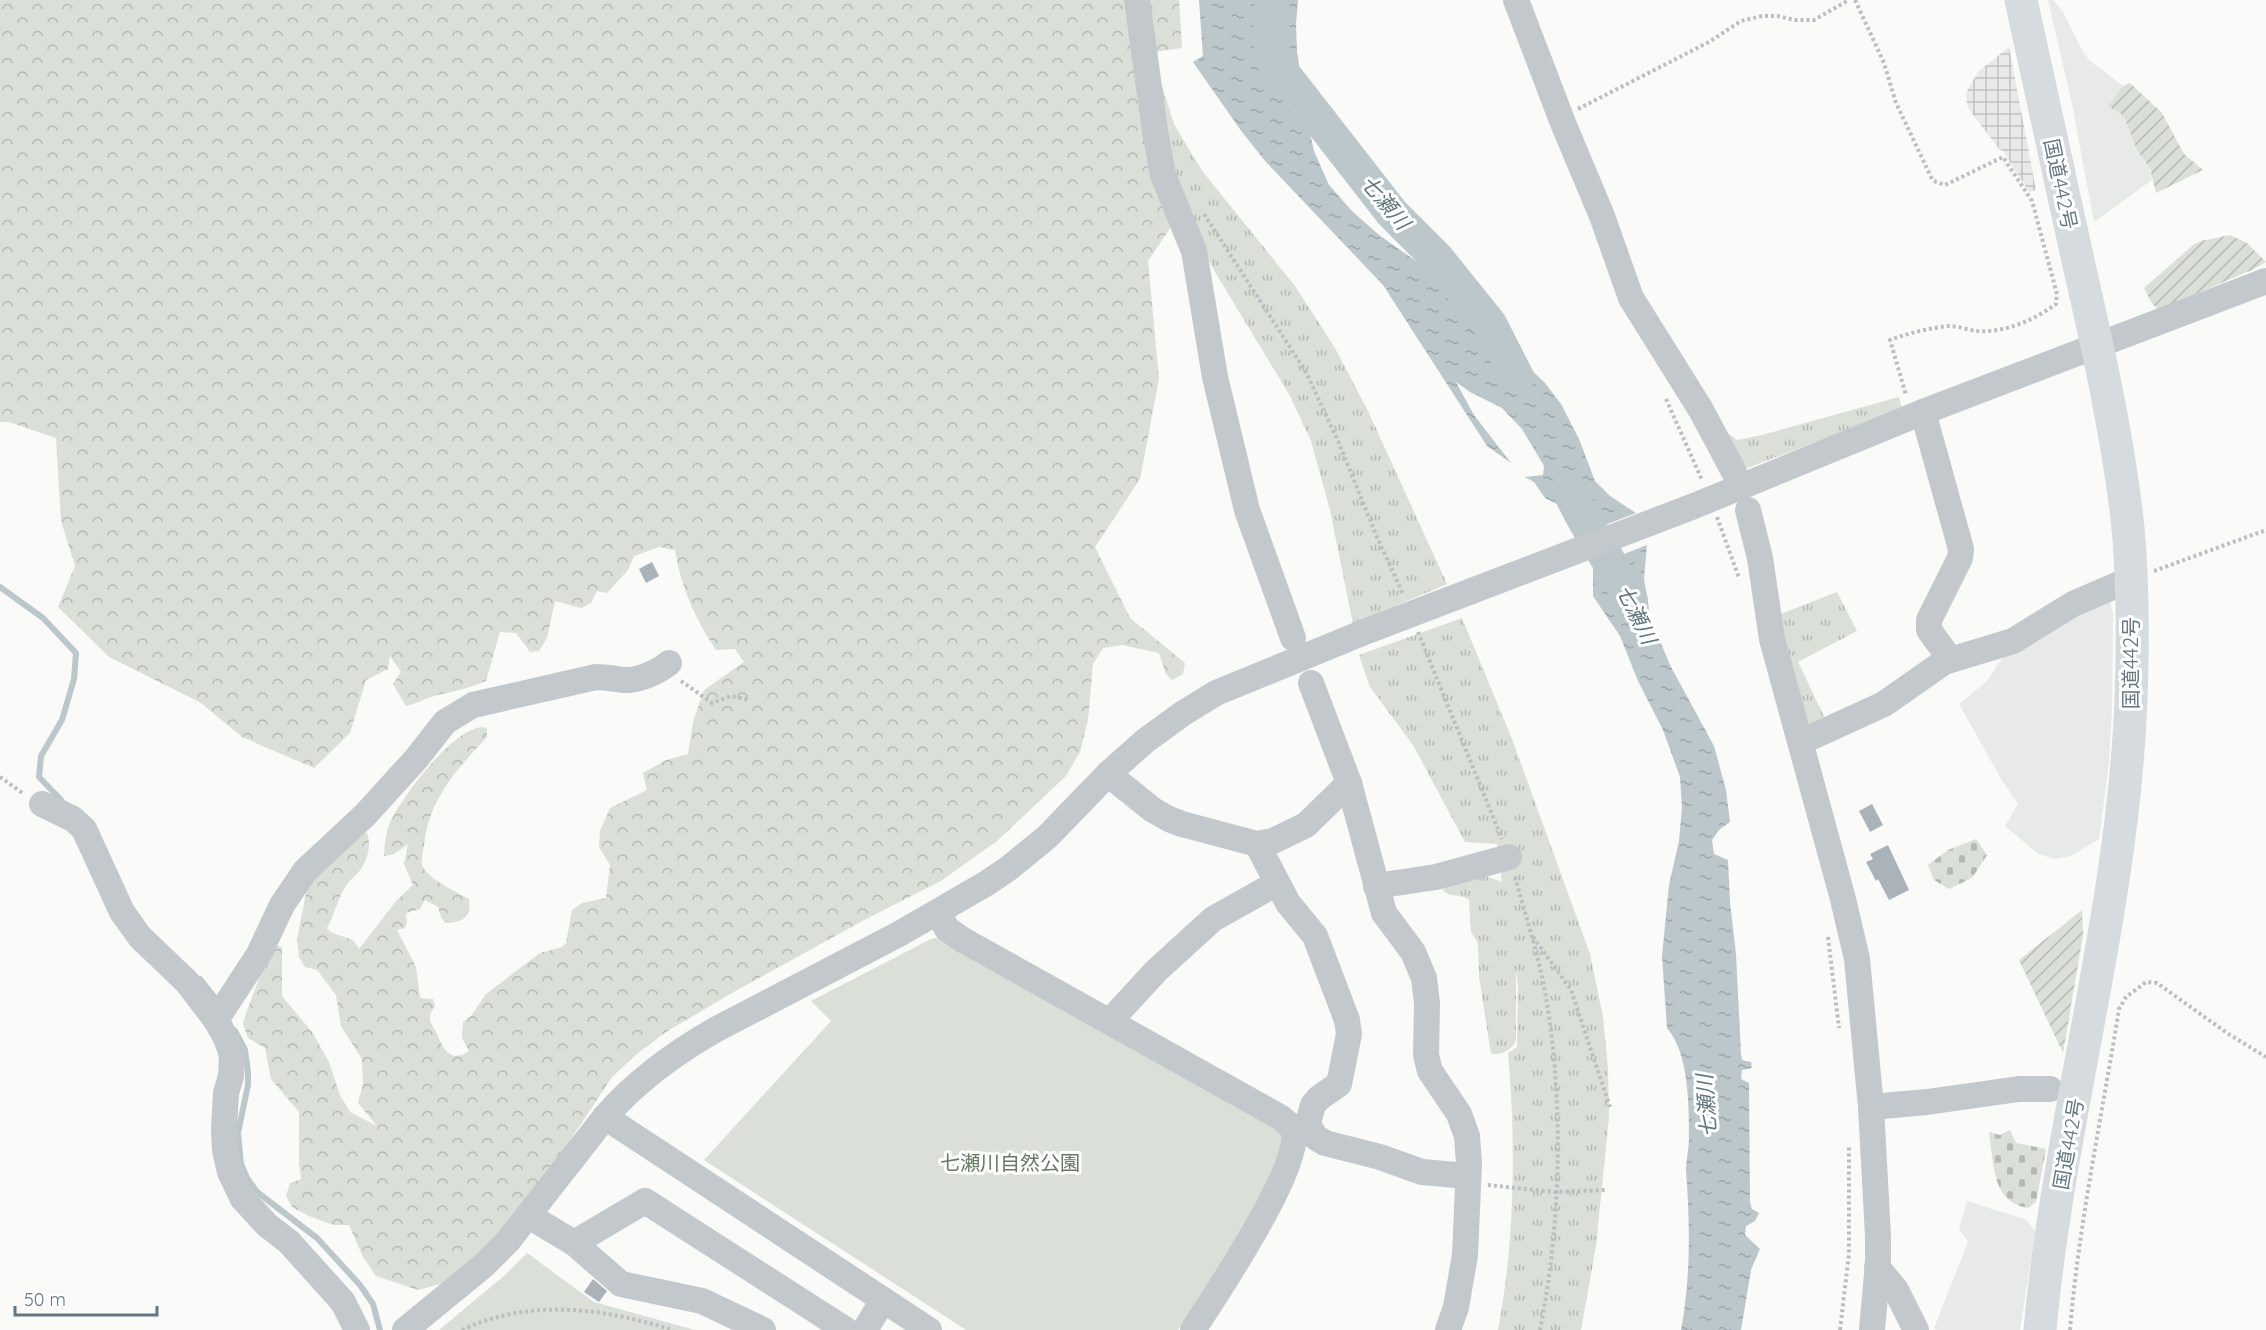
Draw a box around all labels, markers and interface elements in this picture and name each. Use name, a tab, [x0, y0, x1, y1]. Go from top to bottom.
street label: 国道442号	[2039, 136, 2083, 232]
water label: 七瀬川	[1356, 170, 1417, 236]
water label: 七瀬川	[1612, 580, 1663, 650]
street label: 国道442号	[2118, 617, 2143, 709]
water label: 七瀬川	[1691, 1072, 1721, 1138]
street label: 国道442号	[2048, 1096, 2088, 1192]
park label: 七瀬川自然公園	[940, 1150, 1080, 1175]
scale bar	[15, 1279, 158, 1317]
text: 50 m	[24, 1288, 66, 1311]

